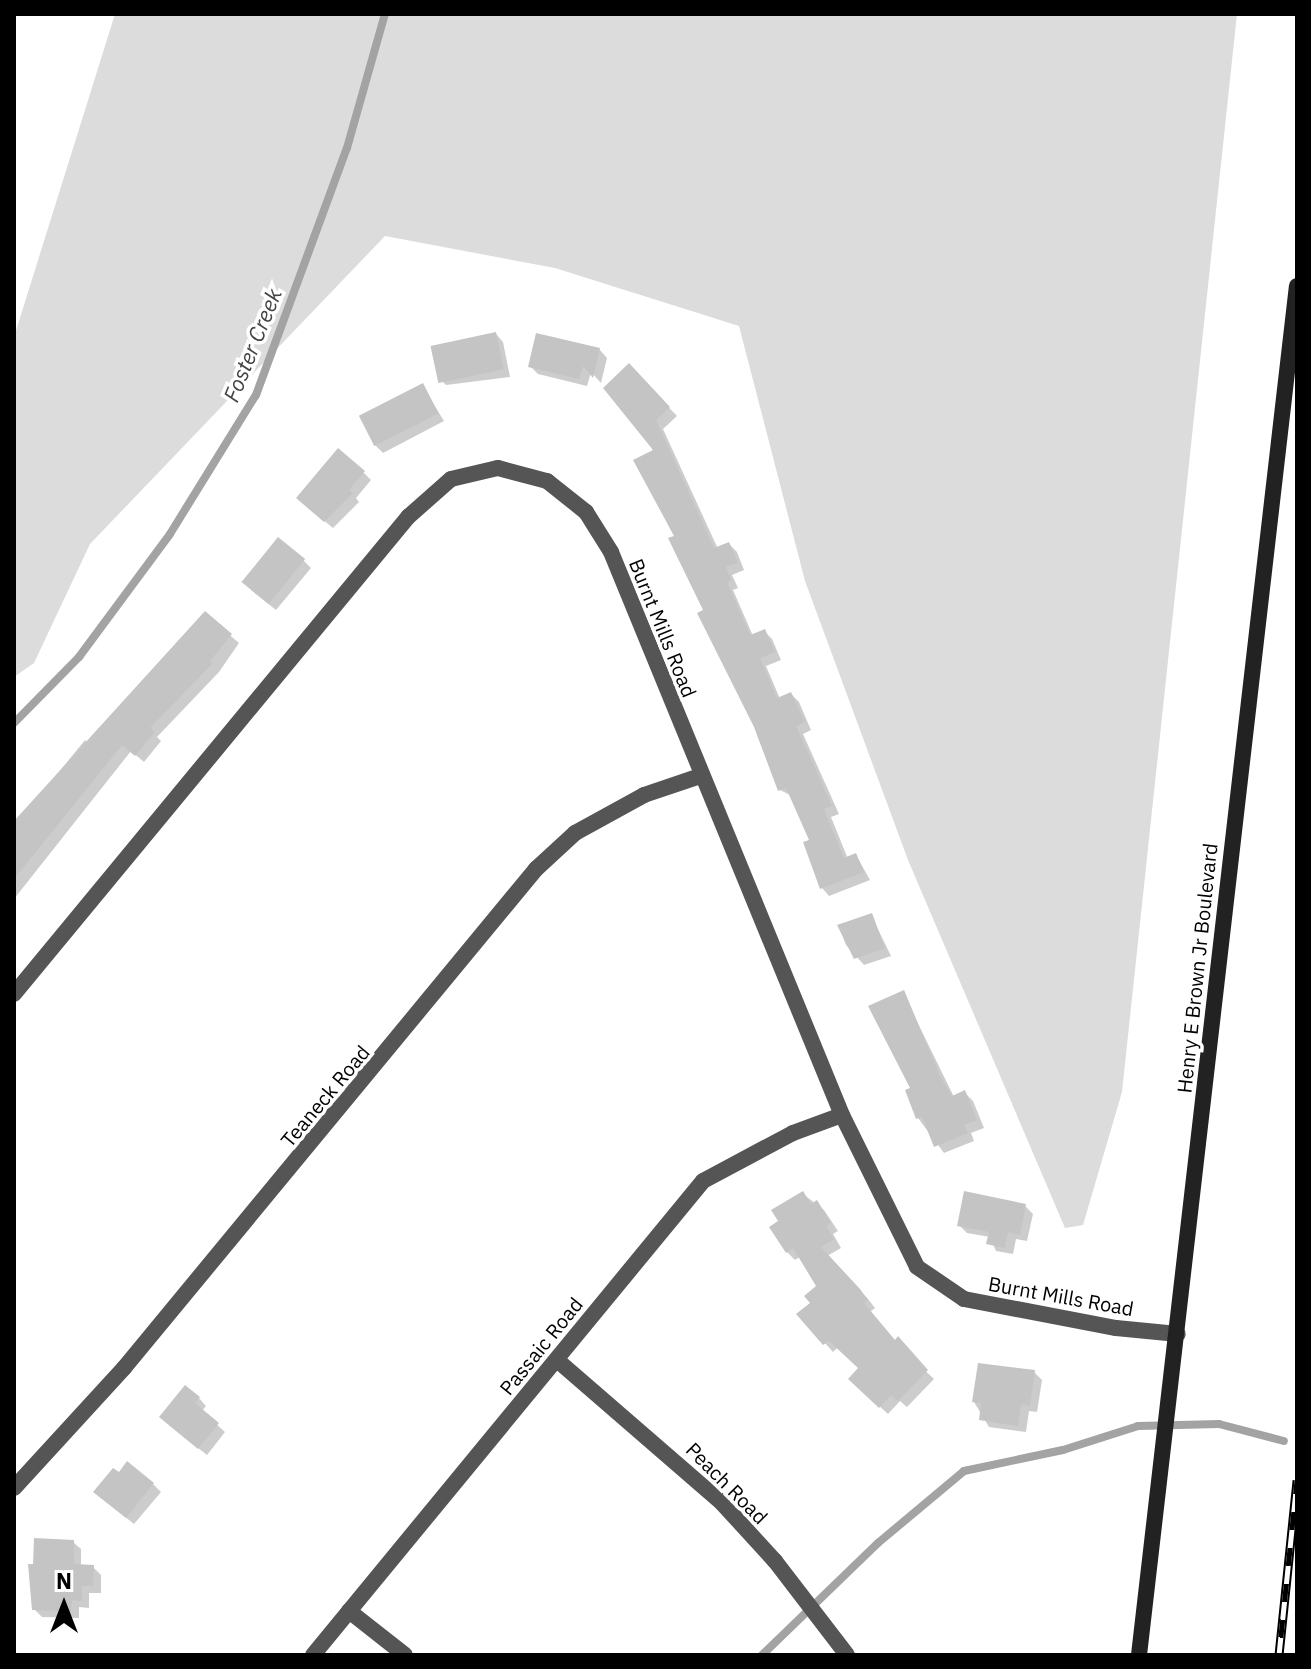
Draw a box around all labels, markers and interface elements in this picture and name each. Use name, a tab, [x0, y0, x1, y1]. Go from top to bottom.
water label: Foster Creek	[217, 285, 287, 405]
street label: Burnt Mills Road	[624, 555, 702, 701]
street label: Henry E Brown Jr Boulevard	[1172, 842, 1222, 1094]
street label: Teaneck Road	[275, 1040, 375, 1152]
street label: Burnt Mills Road	[986, 1271, 1136, 1321]
street label: Passaic Road	[494, 1292, 588, 1400]
street label: Peach Road	[681, 1437, 773, 1529]
north arrow	[24, 1565, 104, 1645]
text: N	[56, 1566, 72, 1595]

